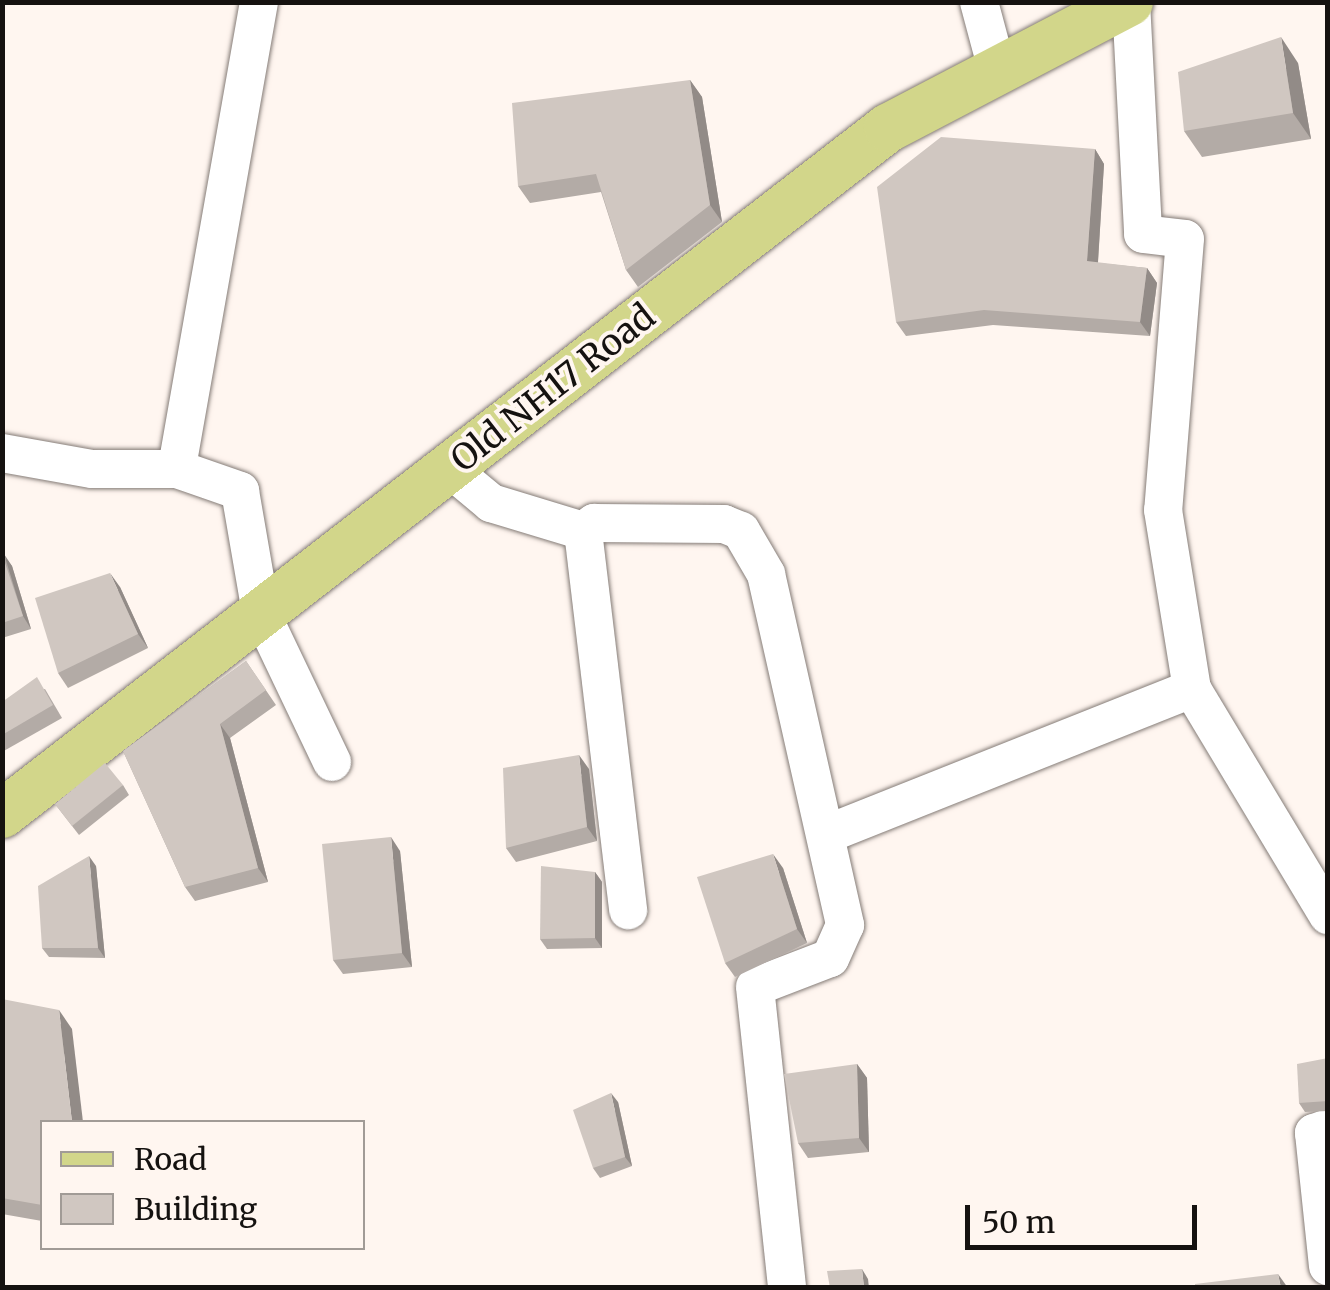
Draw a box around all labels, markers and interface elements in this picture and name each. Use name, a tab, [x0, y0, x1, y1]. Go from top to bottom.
street label: Old NH17 Road	[443, 295, 663, 481]
legend	[40, 1120, 365, 1250]
text: Road	[134, 1140, 207, 1178]
scale bar	[970, 1185, 1202, 1247]
text: Building	[134, 1190, 257, 1228]
text: 50 m	[982, 1203, 1055, 1241]

